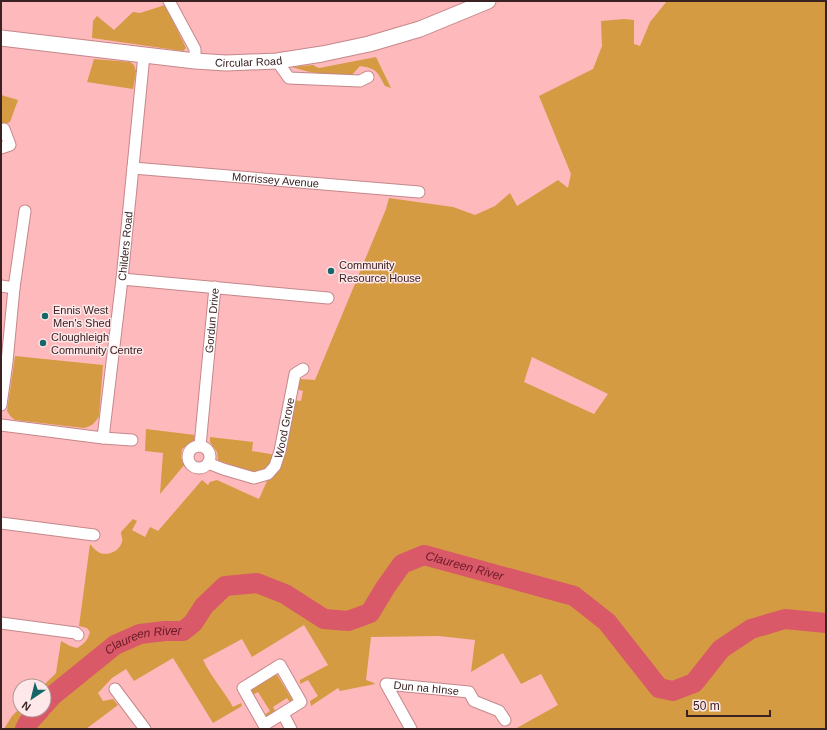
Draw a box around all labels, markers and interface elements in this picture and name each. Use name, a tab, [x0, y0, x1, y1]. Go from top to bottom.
street label: Circular Road	[215, 54, 283, 69]
street label: Morrissey Avenue	[231, 170, 320, 190]
street label: Childers Road	[116, 211, 135, 281]
place label: Community Resource House	[339, 259, 421, 284]
marker: Community Resource House	[326, 266, 336, 276]
street label: Gordun Drive	[203, 287, 221, 354]
place label: Ennis West Men's Shed	[53, 304, 111, 329]
marker: Ennis West Men's Shed	[40, 311, 50, 321]
place label: Cloughleigh Community Centre	[51, 331, 143, 356]
marker: Cloughleigh Community Centre	[38, 338, 48, 348]
street label: Wood Grove	[272, 396, 296, 460]
water label: Claureen River	[424, 549, 506, 584]
water label: Claureen River	[102, 624, 182, 657]
north arrow	[12, 678, 52, 718]
street label: Dun na hInse	[393, 679, 460, 697]
scale bar	[687, 692, 770, 718]
text: N	[20, 699, 33, 713]
text: 50 m	[693, 699, 720, 713]

